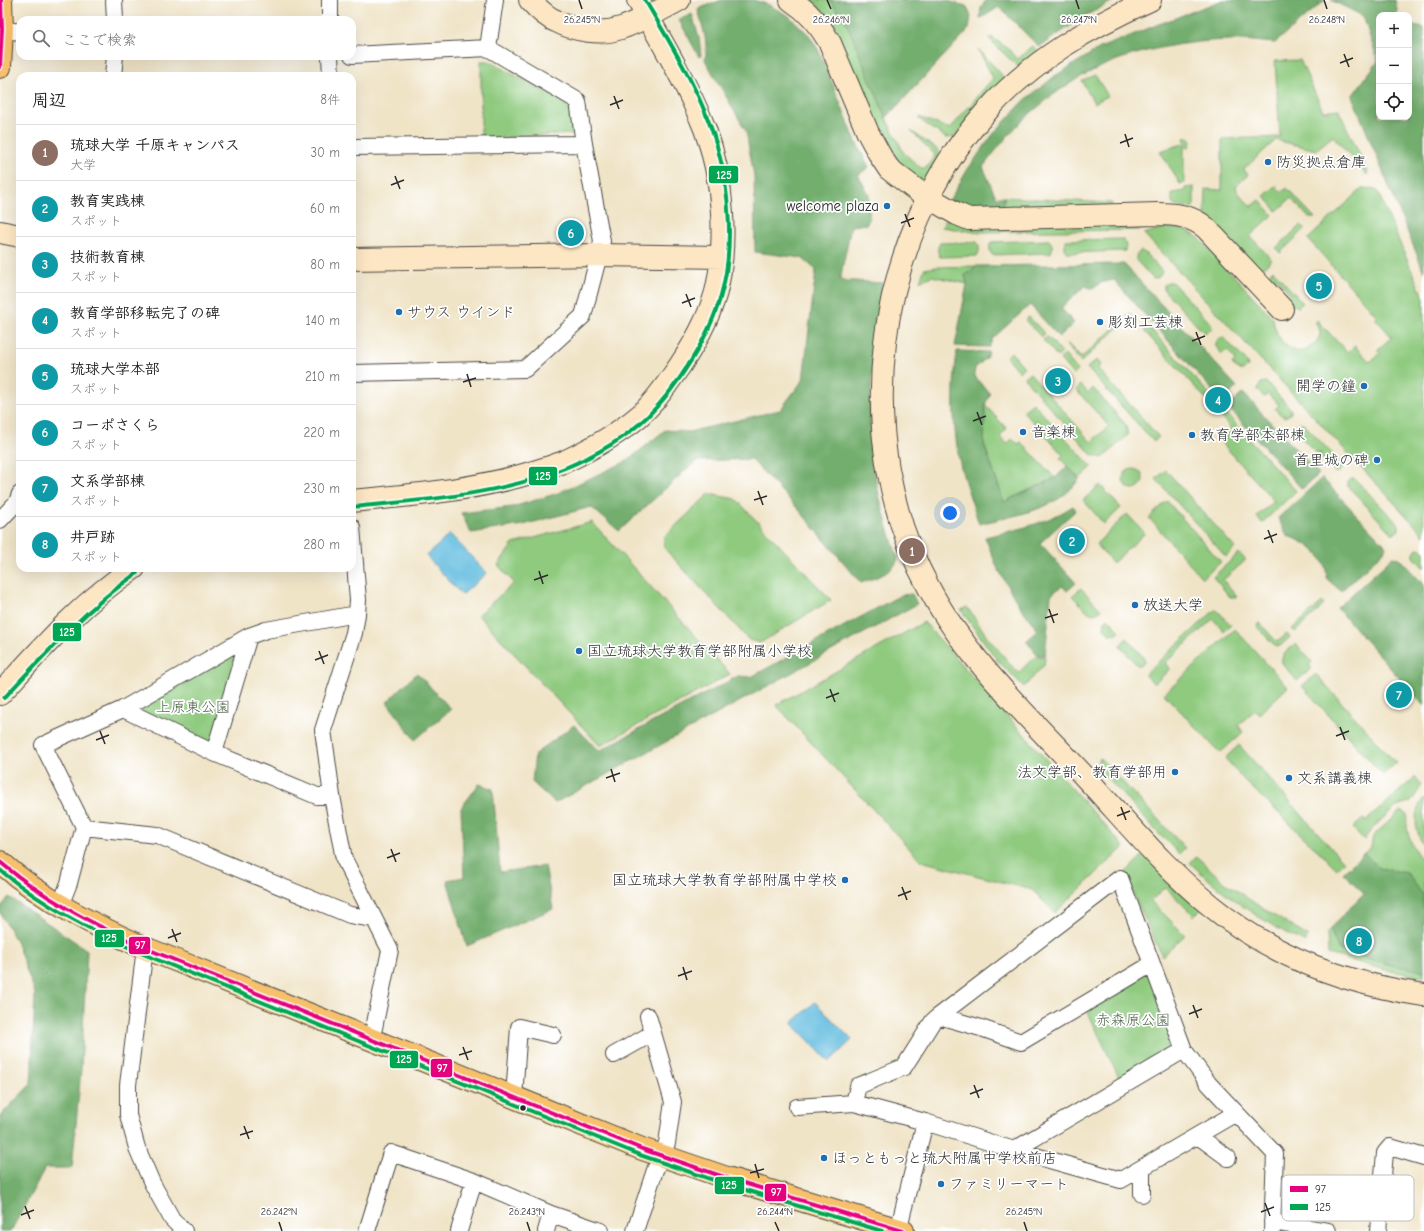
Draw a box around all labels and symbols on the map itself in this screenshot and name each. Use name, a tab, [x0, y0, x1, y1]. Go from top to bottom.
text: 26.245°N	[564, 14, 600, 26]
text: 26.246°N	[813, 14, 849, 26]
text: 26.247°N	[1061, 14, 1097, 26]
text: 26.248°N	[1309, 14, 1345, 26]
place label: 防災拠点倉庫	[1276, 153, 1366, 171]
marker: 防災拠点倉庫	[1263, 157, 1273, 167]
line badge: 125	[708, 165, 739, 184]
text: 125	[716, 169, 732, 182]
place label: welcome plaza	[787, 197, 879, 215]
marker: welcome plaza	[882, 201, 892, 211]
pin: 6	[558, 218, 584, 248]
pin: 5	[1306, 271, 1332, 301]
place label: サウス ウインド	[407, 303, 516, 321]
marker: サウス ウインド	[394, 307, 404, 317]
place label: 彫刻工芸棟	[1108, 313, 1183, 331]
marker: 彫刻工芸棟	[1095, 317, 1105, 327]
pin: 3	[1045, 366, 1071, 396]
place label: 開学の鐘	[1296, 377, 1356, 395]
marker: 開学の鐘	[1359, 381, 1369, 391]
pin: 4	[1205, 385, 1231, 415]
place label: 音楽棟	[1031, 423, 1076, 441]
place label: 教育学部本部棟	[1200, 426, 1305, 444]
marker: 音楽棟	[1018, 427, 1028, 437]
marker: 教育学部本部棟	[1187, 430, 1197, 440]
place label: 首里城の碑	[1294, 451, 1369, 469]
marker: 首里城の碑	[1372, 455, 1382, 465]
line badge: 125	[528, 466, 558, 486]
text: 125	[535, 470, 551, 483]
your location	[940, 503, 960, 523]
pin: 2	[1059, 526, 1085, 556]
pin: 1	[899, 536, 925, 566]
place label: 放送大学	[1143, 596, 1203, 614]
marker: 放送大学	[1130, 600, 1140, 610]
line badge: 125	[52, 622, 82, 642]
text: 125	[59, 626, 75, 639]
place label: 国立琉球大学教育学部附属小学校	[587, 642, 812, 660]
marker: 国立琉球大学教育学部附属小学校	[574, 646, 584, 656]
pin: 7	[1386, 680, 1412, 710]
park label: 上原東公園	[155, 698, 231, 716]
place label: 法文学部、教育学部用	[1017, 763, 1167, 781]
marker: 法文学部、教育学部用	[1170, 767, 1180, 777]
place label: 文系講義棟	[1297, 769, 1372, 787]
marker: 文系講義棟	[1284, 773, 1294, 783]
place label: 国立琉球大学教育学部附属中学校	[612, 871, 837, 889]
marker: 国立琉球大学教育学部附属中学校	[840, 875, 850, 885]
pin: 8	[1346, 926, 1372, 956]
line badge: 125	[94, 929, 125, 948]
text: 125	[101, 932, 117, 945]
line badge: 97	[128, 936, 151, 955]
text: 97	[135, 939, 145, 952]
park label: 赤森原公園	[1095, 1011, 1171, 1029]
line badge: 125	[389, 1050, 419, 1069]
text: 125	[396, 1053, 412, 1066]
line badge: 97	[430, 1058, 453, 1078]
text: 97	[437, 1062, 447, 1075]
unlabelled marker	[518, 1103, 528, 1113]
place label: ほっともっと琉大附属中学校前店	[832, 1149, 1057, 1167]
marker: ほっともっと琉大附属中学校前店	[819, 1153, 829, 1163]
place label: ファミリーマート	[949, 1175, 1069, 1193]
legend	[1282, 1175, 1414, 1221]
line badge: 125	[714, 1176, 745, 1195]
text: 125	[721, 1179, 737, 1192]
marker: ファミリーマート	[936, 1179, 946, 1189]
line badge: 97	[764, 1183, 787, 1202]
text: 97	[1315, 1183, 1326, 1196]
text: 97	[771, 1186, 781, 1199]
text: 125	[1315, 1201, 1331, 1214]
text: 26.242°N	[261, 1206, 297, 1218]
text: 26.243°N	[509, 1206, 545, 1218]
text: 26.244°N	[757, 1206, 793, 1218]
text: 26.245°N	[1006, 1206, 1042, 1218]

